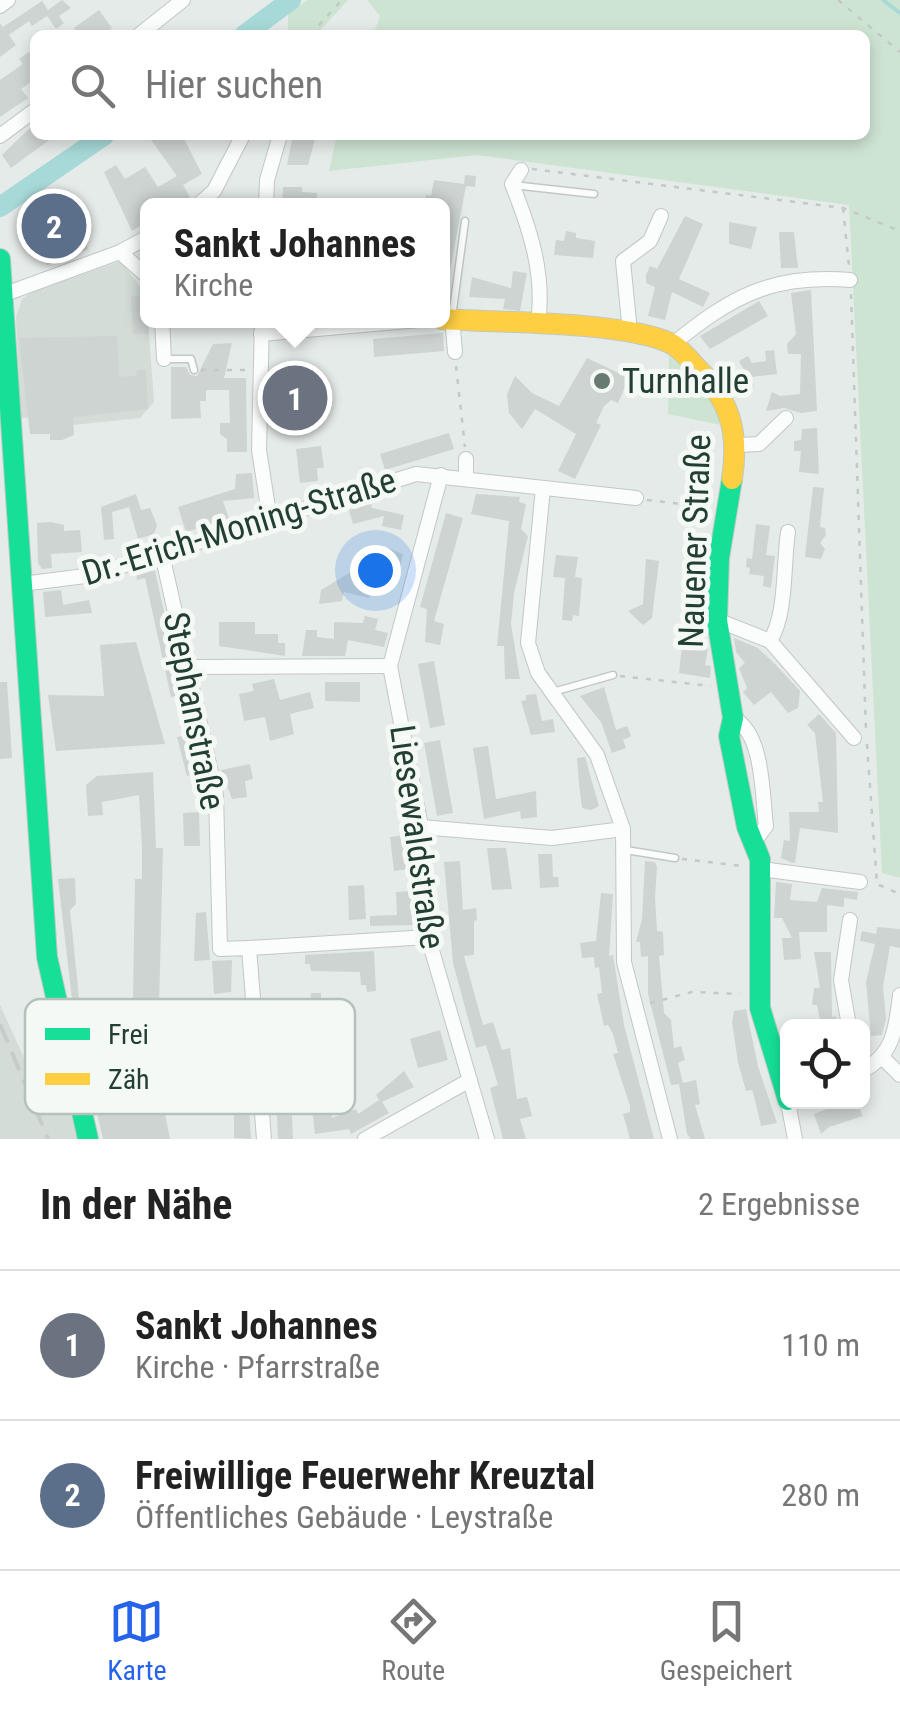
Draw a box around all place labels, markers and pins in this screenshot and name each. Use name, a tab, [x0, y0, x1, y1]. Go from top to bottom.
pin: 2	[22, 188, 86, 264]
pin: 1	[262, 360, 328, 436]
place label: Turnhalle	[622, 361, 749, 402]
marker: Turnhalle	[591, 370, 613, 392]

